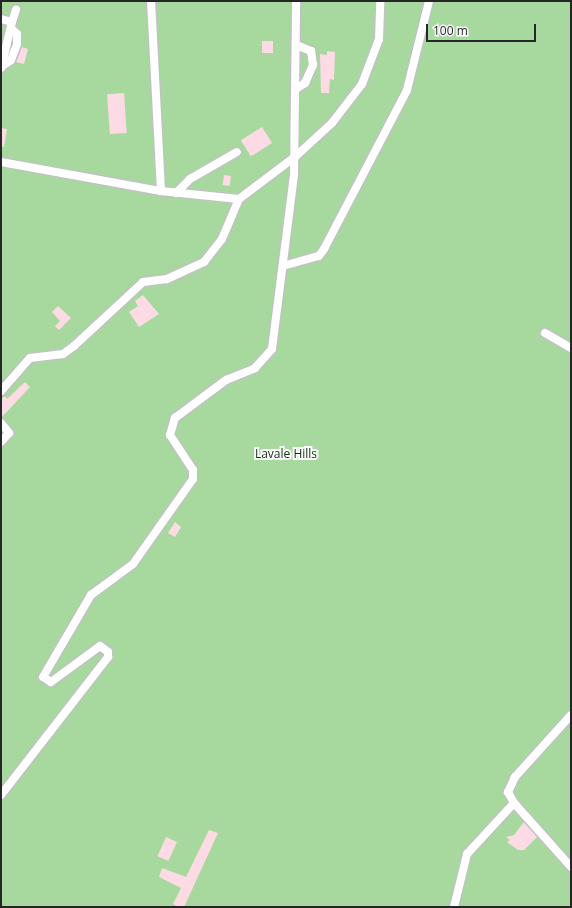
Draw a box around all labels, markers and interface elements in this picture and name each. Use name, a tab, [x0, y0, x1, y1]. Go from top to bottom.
scale bar	[428, 16, 538, 42]
text: 100 m	[433, 22, 468, 39]
park label: Lavale Hills	[255, 447, 317, 461]

